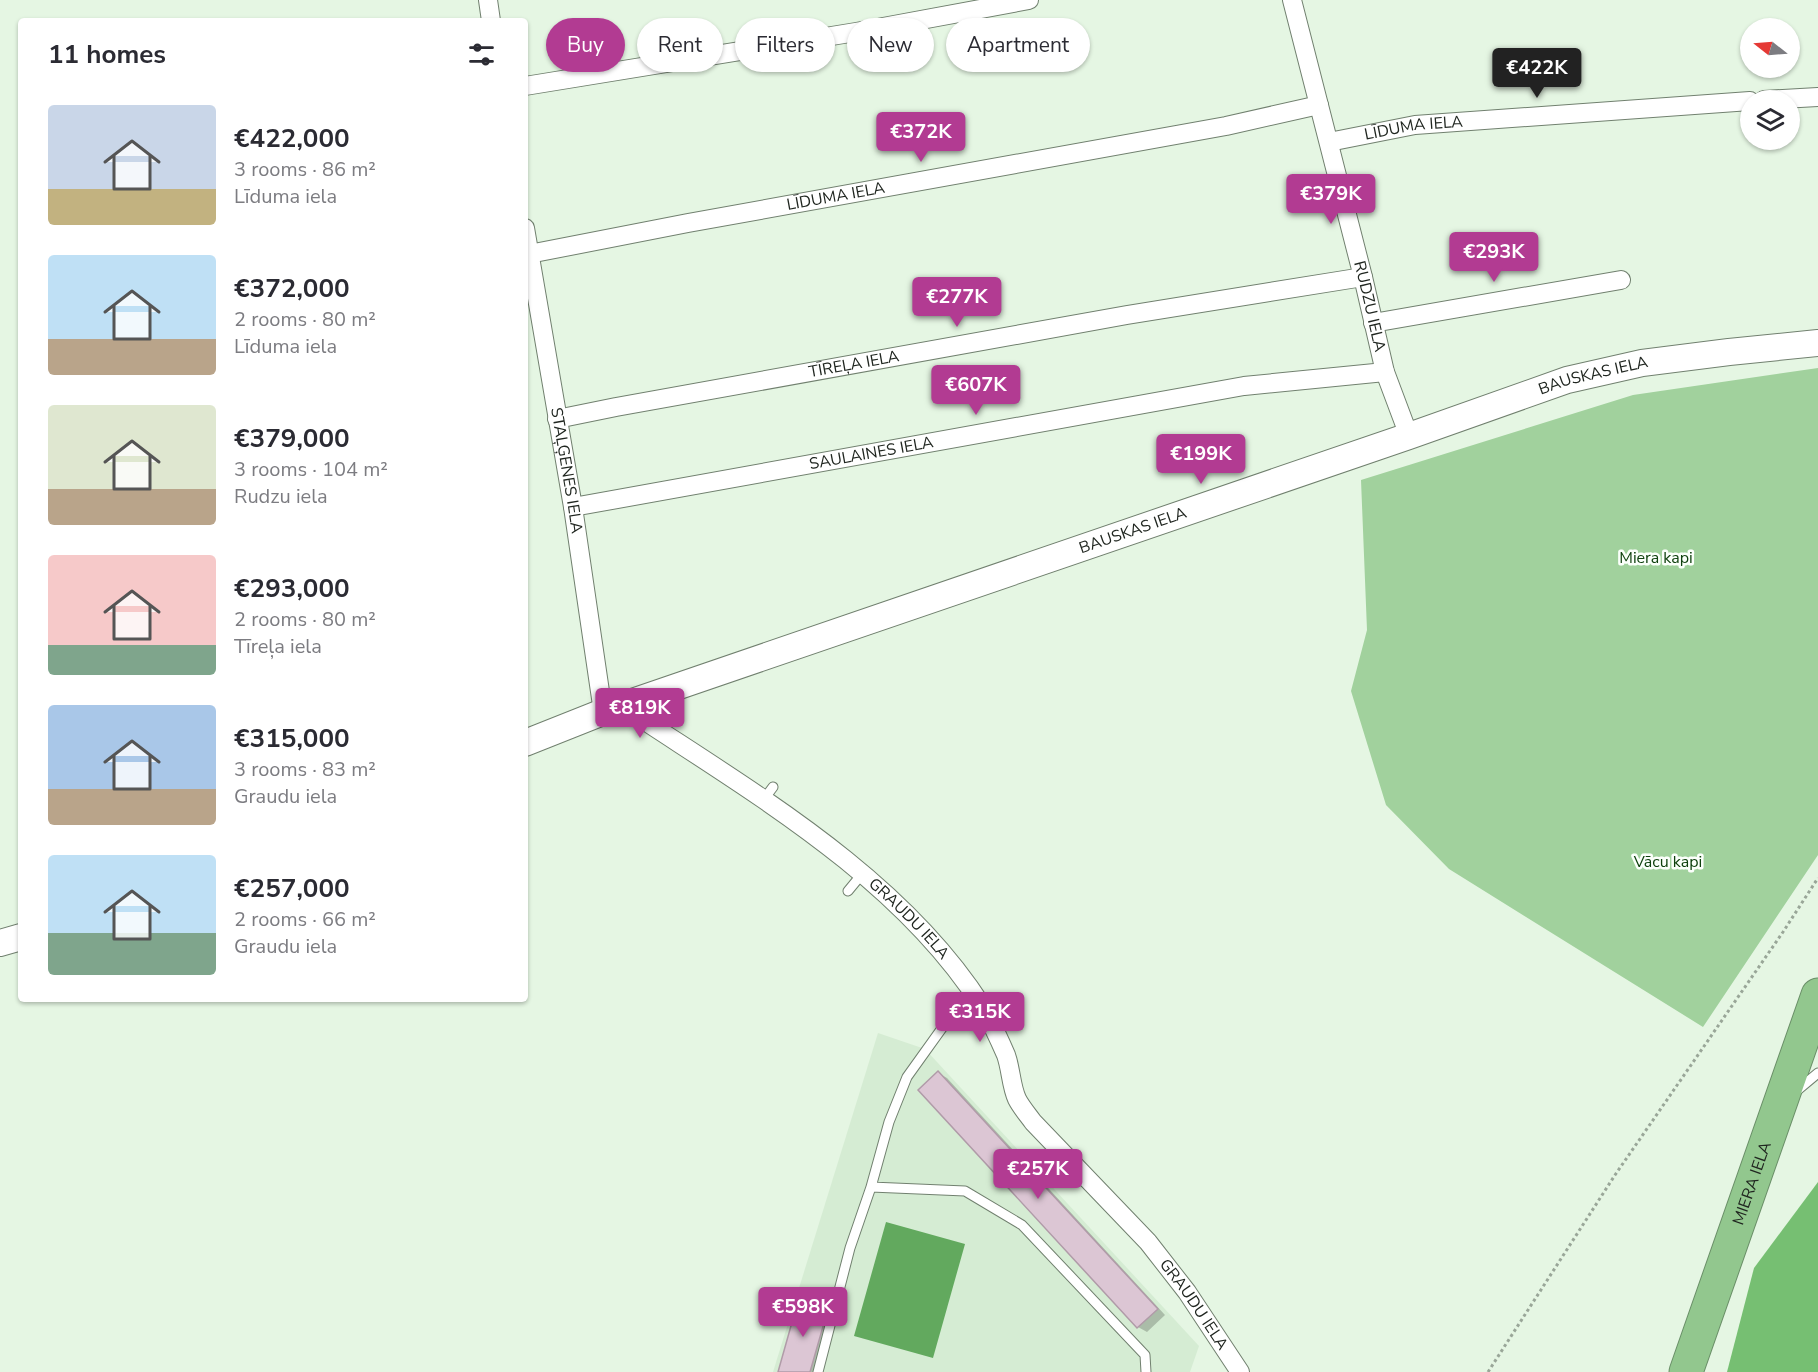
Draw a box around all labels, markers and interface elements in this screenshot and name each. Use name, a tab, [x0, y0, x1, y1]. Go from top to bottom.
chip: Buy	[546, 18, 625, 72]
chip: Rent	[637, 18, 723, 72]
chip: Filters	[735, 18, 835, 72]
chip: New	[847, 18, 934, 72]
chip: Apartment	[946, 18, 1090, 72]
north arrow	[1740, 18, 1800, 78]
map controls	[1740, 18, 1800, 150]
text: 11 homes	[48, 37, 166, 72]
icon: filters	[465, 38, 498, 71]
pin: €422K	[1495, 48, 1579, 99]
text: €422K	[1506, 54, 1568, 81]
button: layers	[1740, 90, 1800, 150]
street label: LĪDUMA IELA	[1363, 111, 1464, 146]
pin: €372K	[879, 112, 963, 163]
text: €372K	[890, 118, 952, 145]
text: €422,000	[234, 121, 350, 156]
icon: home	[96, 129, 168, 201]
text: 3 rooms · 86 m²	[234, 156, 376, 183]
pin: €379K	[1289, 174, 1373, 225]
street label: LĪDUMA IELA	[785, 177, 887, 216]
text: €379K	[1300, 180, 1362, 207]
text: Līduma iela	[234, 183, 337, 210]
pin: €293K	[1452, 232, 1536, 283]
text: €293K	[1463, 238, 1525, 265]
street label: RUDZU IELA	[1348, 258, 1391, 354]
text: €372,000	[234, 271, 350, 306]
pin: €277K	[915, 277, 999, 328]
icon: home	[96, 279, 168, 351]
text: €277K	[926, 283, 988, 310]
text: 2 rooms · 80 m²	[234, 306, 376, 333]
text: Līduma iela	[234, 333, 337, 360]
street label: TĪREĻA IELA	[807, 345, 901, 383]
street label: BAUSKAS IELA	[1535, 351, 1650, 400]
pin: €607K	[934, 365, 1018, 416]
text: €607K	[945, 371, 1007, 398]
street label: STAĻĢENES IELA	[545, 406, 588, 535]
text: €379,000	[234, 421, 350, 456]
icon: home	[96, 429, 168, 501]
street label: SAULAINES IELA	[807, 431, 935, 475]
pin: €199K	[1159, 434, 1243, 485]
text: €199K	[1170, 440, 1232, 467]
text: 3 rooms · 104 m²	[234, 456, 388, 483]
text: Rudzu iela	[234, 483, 328, 510]
street label: BAUSKAS IELA	[1076, 502, 1190, 559]
park label: Miera kapi	[1619, 547, 1693, 569]
text: €293,000	[234, 571, 350, 606]
icon: home	[96, 579, 168, 651]
text: 2 rooms · 80 m²	[234, 606, 376, 633]
text: Tīreļa iela	[234, 633, 322, 660]
pin: €819K	[598, 688, 682, 739]
text: €819K	[609, 694, 671, 721]
text: €315,000	[234, 721, 350, 756]
icon: home	[96, 729, 168, 801]
text: 3 rooms · 83 m²	[234, 756, 376, 783]
text: Graudu iela	[234, 783, 337, 810]
park label: Vācu kapi	[1633, 851, 1702, 873]
text: €257,000	[234, 871, 350, 906]
street label: GRAUDU IELA	[864, 873, 955, 964]
icon: home	[96, 879, 168, 951]
text: 2 rooms · 66 m²	[234, 906, 376, 933]
text: Graudu iela	[234, 933, 337, 960]
pin: €315K	[938, 992, 1022, 1043]
text: €315K	[949, 998, 1011, 1025]
street label: MIERA IELA	[1727, 1138, 1777, 1228]
pin: €257K	[996, 1149, 1080, 1200]
text: €257K	[1007, 1155, 1069, 1182]
street label: GRAUDU IELA	[1154, 1254, 1234, 1354]
pin: €598K	[761, 1287, 845, 1338]
text: €598K	[772, 1293, 834, 1320]

